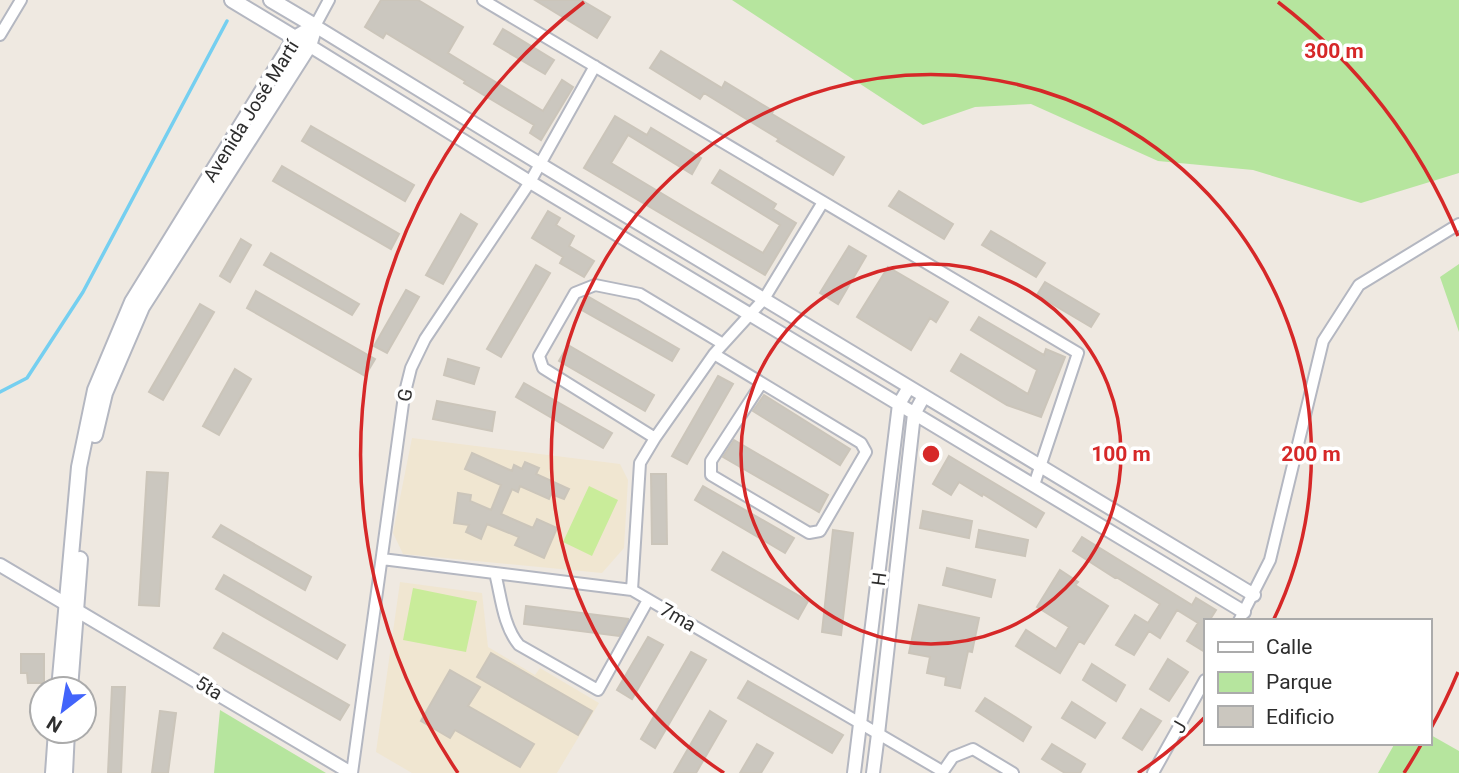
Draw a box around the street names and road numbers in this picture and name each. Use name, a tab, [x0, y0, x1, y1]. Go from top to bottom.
street label: Avenida José Martí	[198, 35, 305, 186]
street label: G	[392, 386, 418, 404]
street label: H	[867, 571, 891, 587]
street label: 7ma	[656, 598, 700, 636]
street label: 5ta	[191, 671, 227, 705]
street label: J	[1166, 717, 1192, 737]

